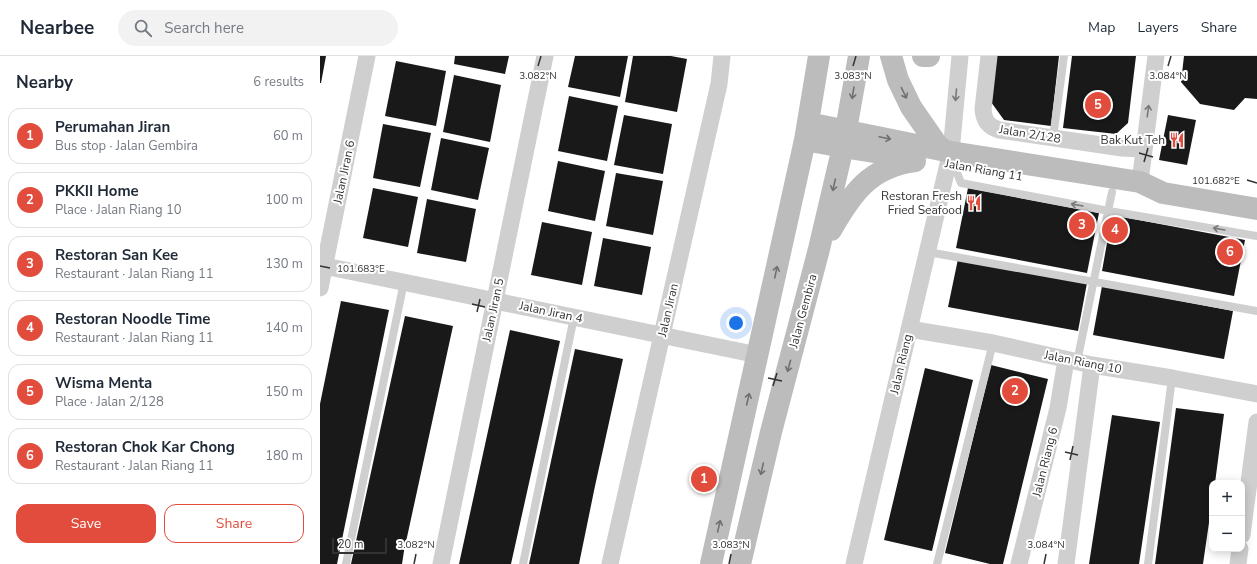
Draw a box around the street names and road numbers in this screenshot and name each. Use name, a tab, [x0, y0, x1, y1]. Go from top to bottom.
street label: Jalan 2/128	[997, 121, 1062, 147]
street label: Jalan Jiran 6	[329, 139, 359, 206]
street label: Jalan Riang 11	[943, 155, 1024, 185]
street label: Jalan Gembira	[785, 272, 821, 351]
street label: Jalan Jiran 5	[478, 277, 508, 344]
street label: Jalan Jiran	[654, 282, 682, 339]
street label: Jalan Jiran 4	[517, 297, 584, 327]
street label: Jalan Riang	[886, 332, 916, 397]
street label: Jalan Riang 10	[1042, 346, 1123, 377]
street label: Jalan Riang 6	[1028, 425, 1061, 500]

